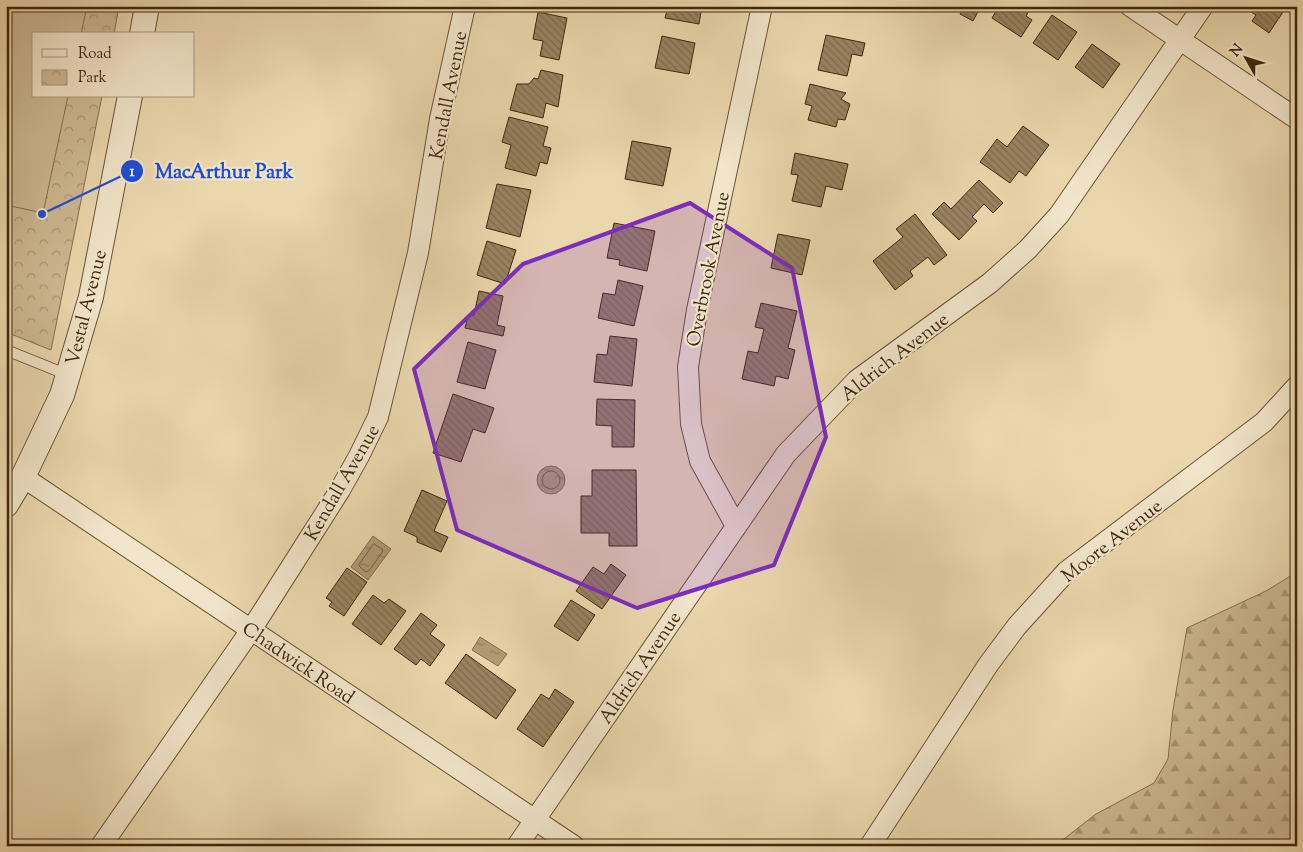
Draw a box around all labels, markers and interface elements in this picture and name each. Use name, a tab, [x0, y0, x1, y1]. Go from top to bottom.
street label: Kendall Avenue	[424, 29, 475, 162]
legend	[32, 32, 195, 98]
north arrow	[1220, 32, 1270, 82]
text: N	[1226, 40, 1249, 62]
text: Road	[78, 44, 112, 65]
text: Park	[78, 68, 107, 89]
callout: MacArthur Park	[120, 153, 304, 188]
text: MacArthur Park	[155, 159, 293, 188]
text: 1	[129, 162, 135, 183]
street label: Overbrook Avenue	[681, 189, 738, 349]
street label: Vestal Avenue	[60, 247, 115, 368]
street label: Aldrich Avenue	[836, 307, 955, 409]
street label: Kendall Avenue	[299, 420, 388, 546]
street label: Moore Avenue	[1056, 494, 1169, 590]
street label: Aldrich Avenue	[593, 607, 689, 730]
street label: Chadwick Road	[236, 616, 360, 712]

